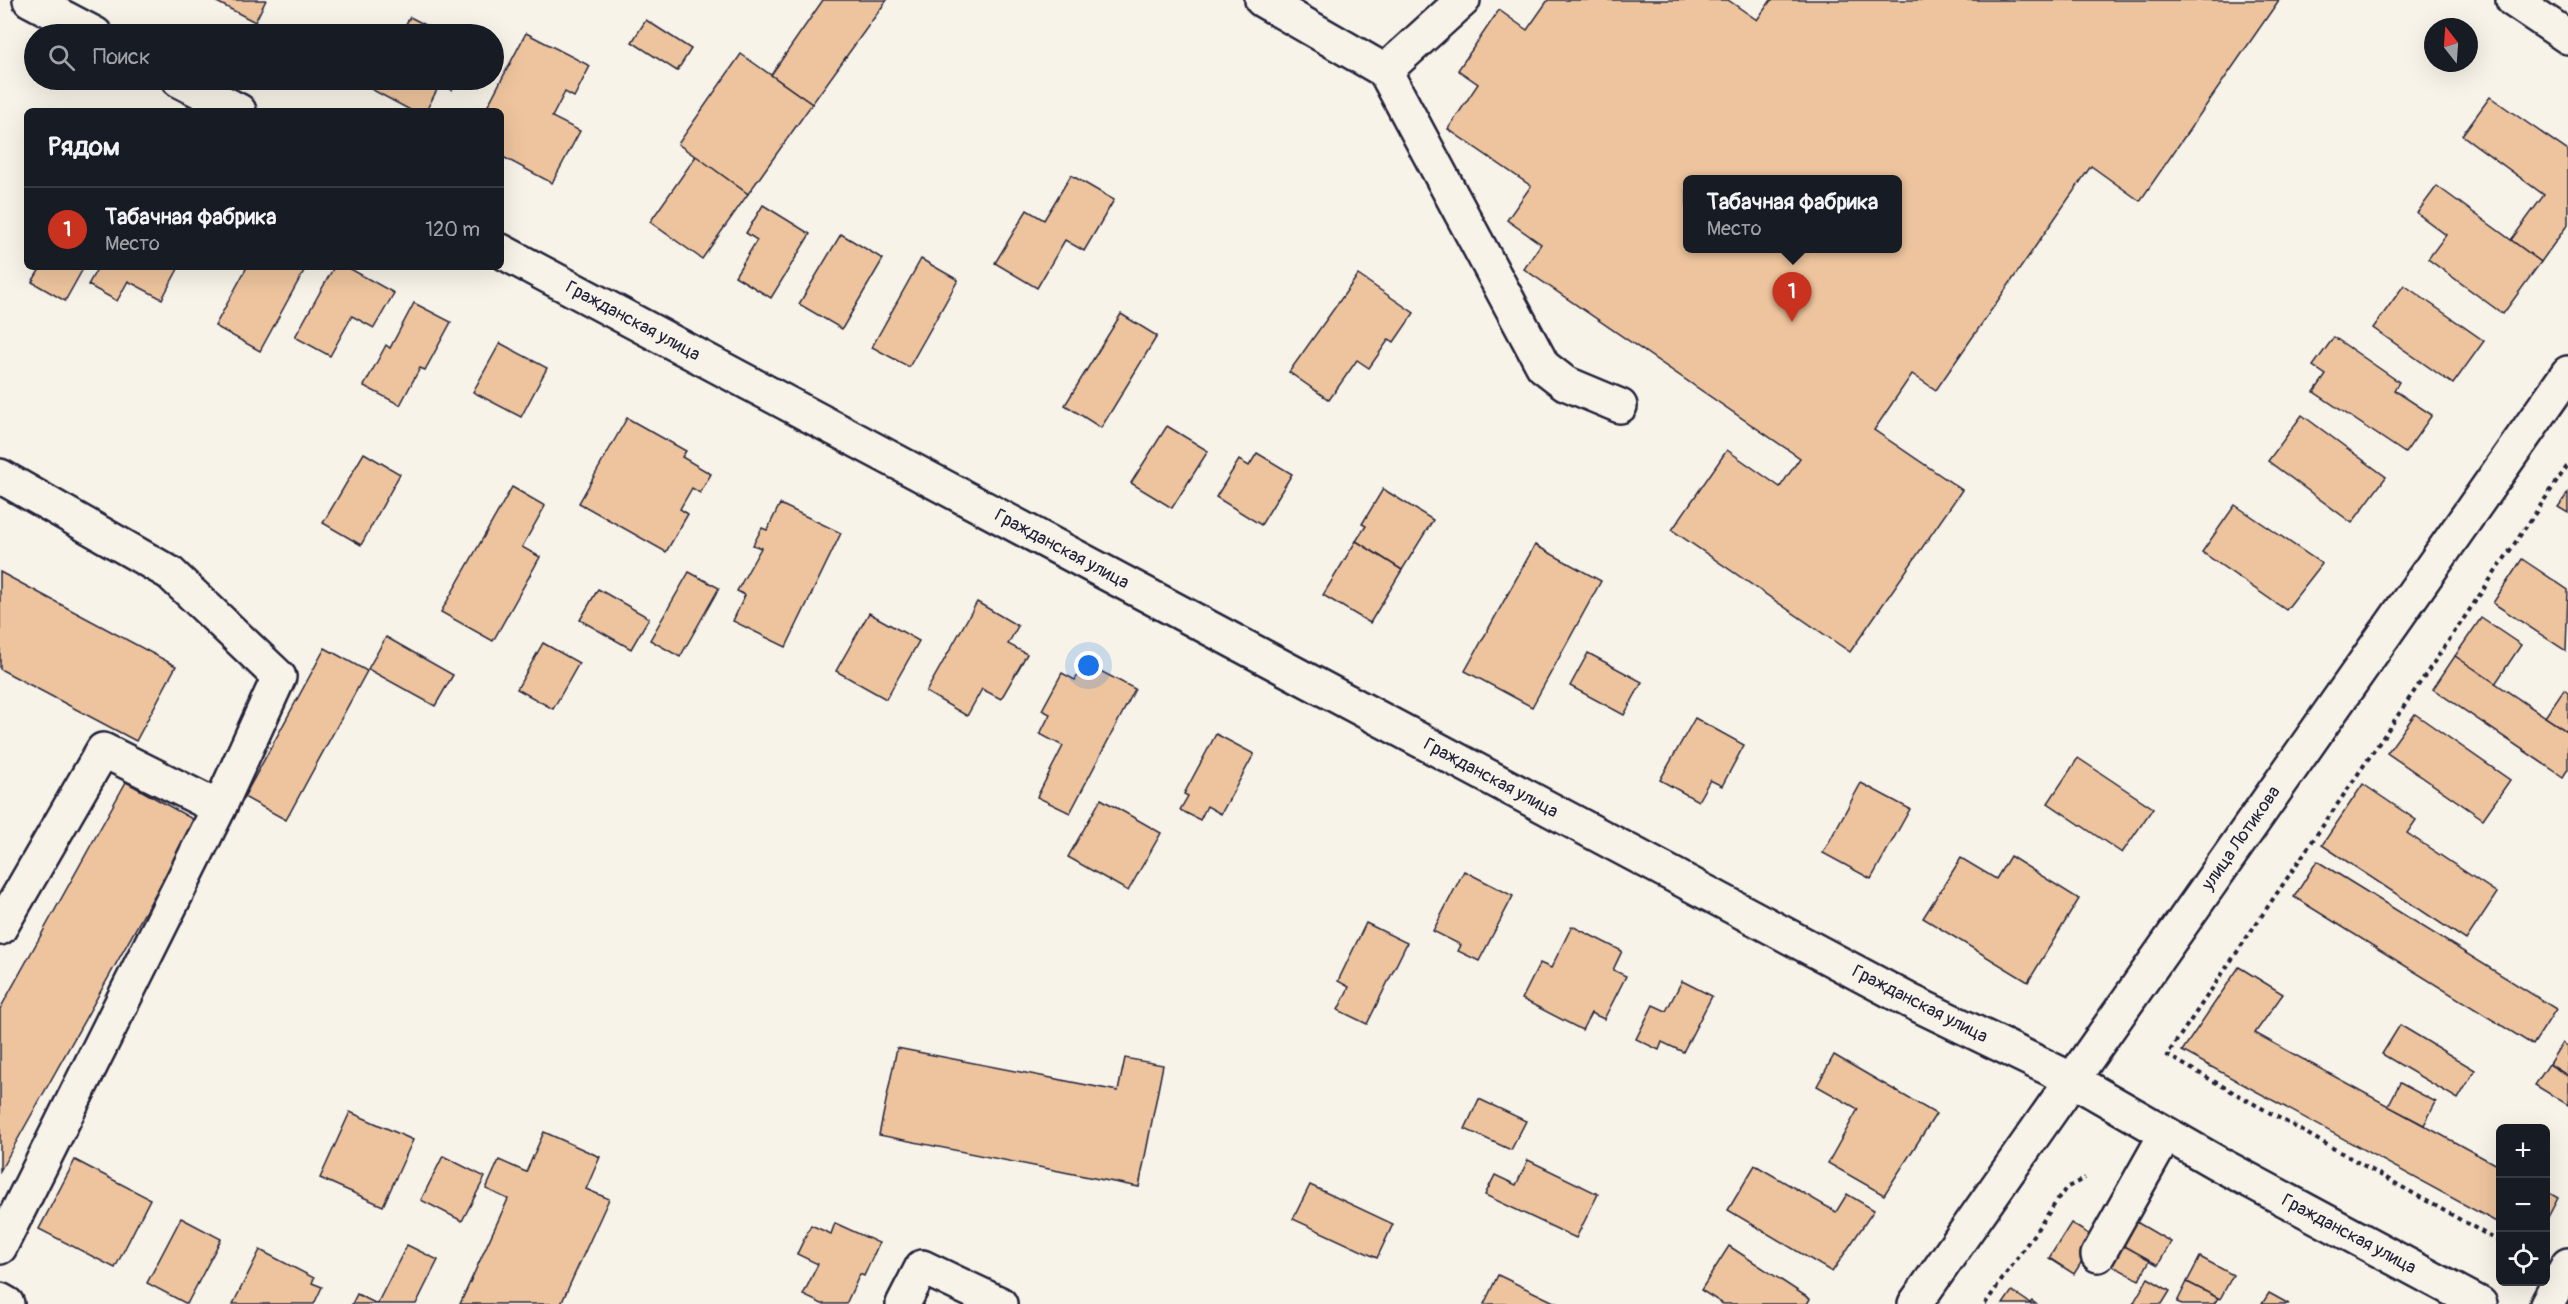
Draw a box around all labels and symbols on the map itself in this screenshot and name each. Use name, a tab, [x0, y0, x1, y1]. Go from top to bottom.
north arrow	[2424, 18, 2478, 72]
pin: 1	[1772, 272, 1812, 322]
street label: Гражданская улица	[562, 276, 704, 366]
street label: Гражданская улица	[991, 504, 1133, 594]
your location	[1074, 651, 1103, 680]
street label: Гражданская улица	[1420, 733, 1562, 823]
street label: улица Лотикова	[2196, 781, 2286, 896]
street label: Гражданская улица	[1848, 960, 1992, 1048]
street label: Гражданская улица	[2278, 1189, 2420, 1279]

